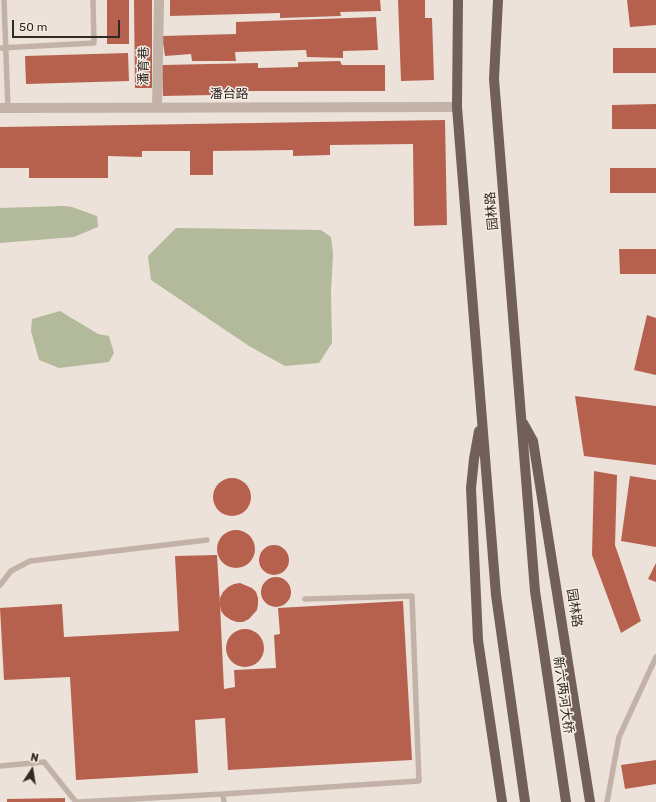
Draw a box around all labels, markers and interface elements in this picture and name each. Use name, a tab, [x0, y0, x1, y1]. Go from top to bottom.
scale bar	[14, 12, 122, 38]
text: 50 m	[19, 20, 47, 34]
street label: 潘育巷	[136, 46, 152, 86]
street label: 潘台路	[210, 86, 248, 102]
street label: 园林路	[483, 191, 501, 231]
street label: 园林路	[563, 588, 585, 628]
street label: 新六两河大桥	[550, 655, 576, 735]
north arrow	[12, 750, 52, 790]
text: N	[29, 751, 40, 765]

